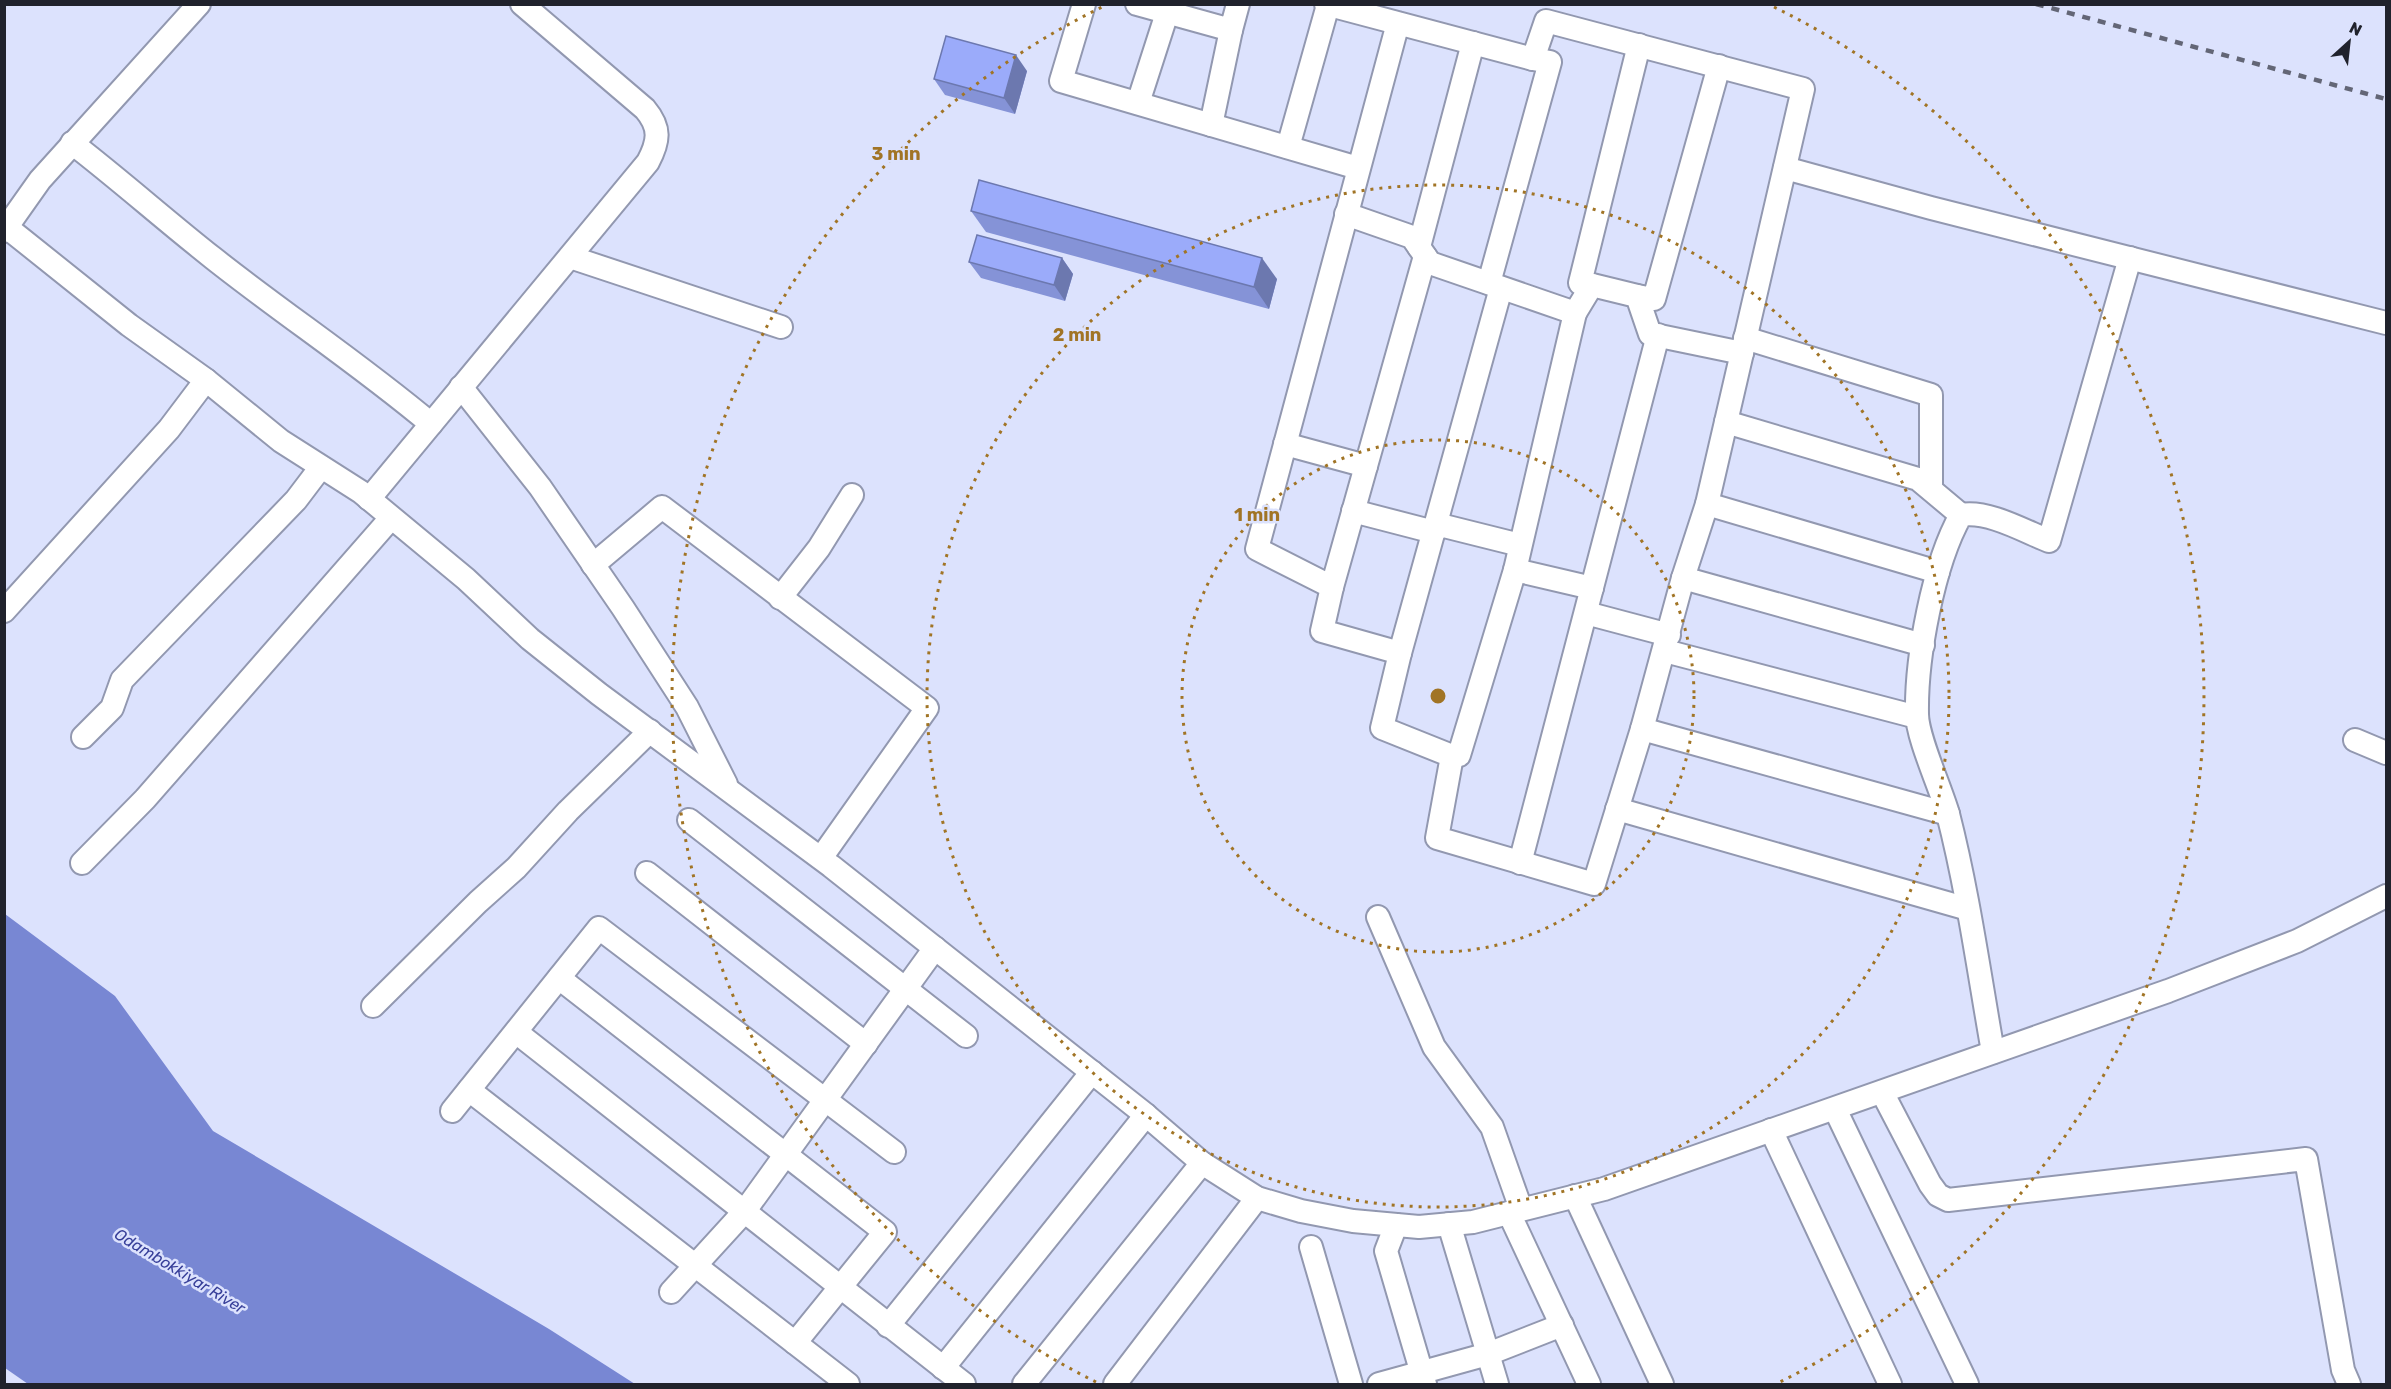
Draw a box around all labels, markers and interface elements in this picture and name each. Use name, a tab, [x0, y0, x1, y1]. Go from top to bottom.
north arrow	[2319, 12, 2379, 72]
text: N	[2346, 18, 2365, 40]
text: 3 min	[872, 143, 920, 165]
text: 2 min	[1053, 324, 1101, 346]
text: 1 min	[1234, 504, 1280, 526]
centre of rings	[1428, 686, 1448, 706]
water label: Odambokkiyar River	[111, 1224, 250, 1318]

